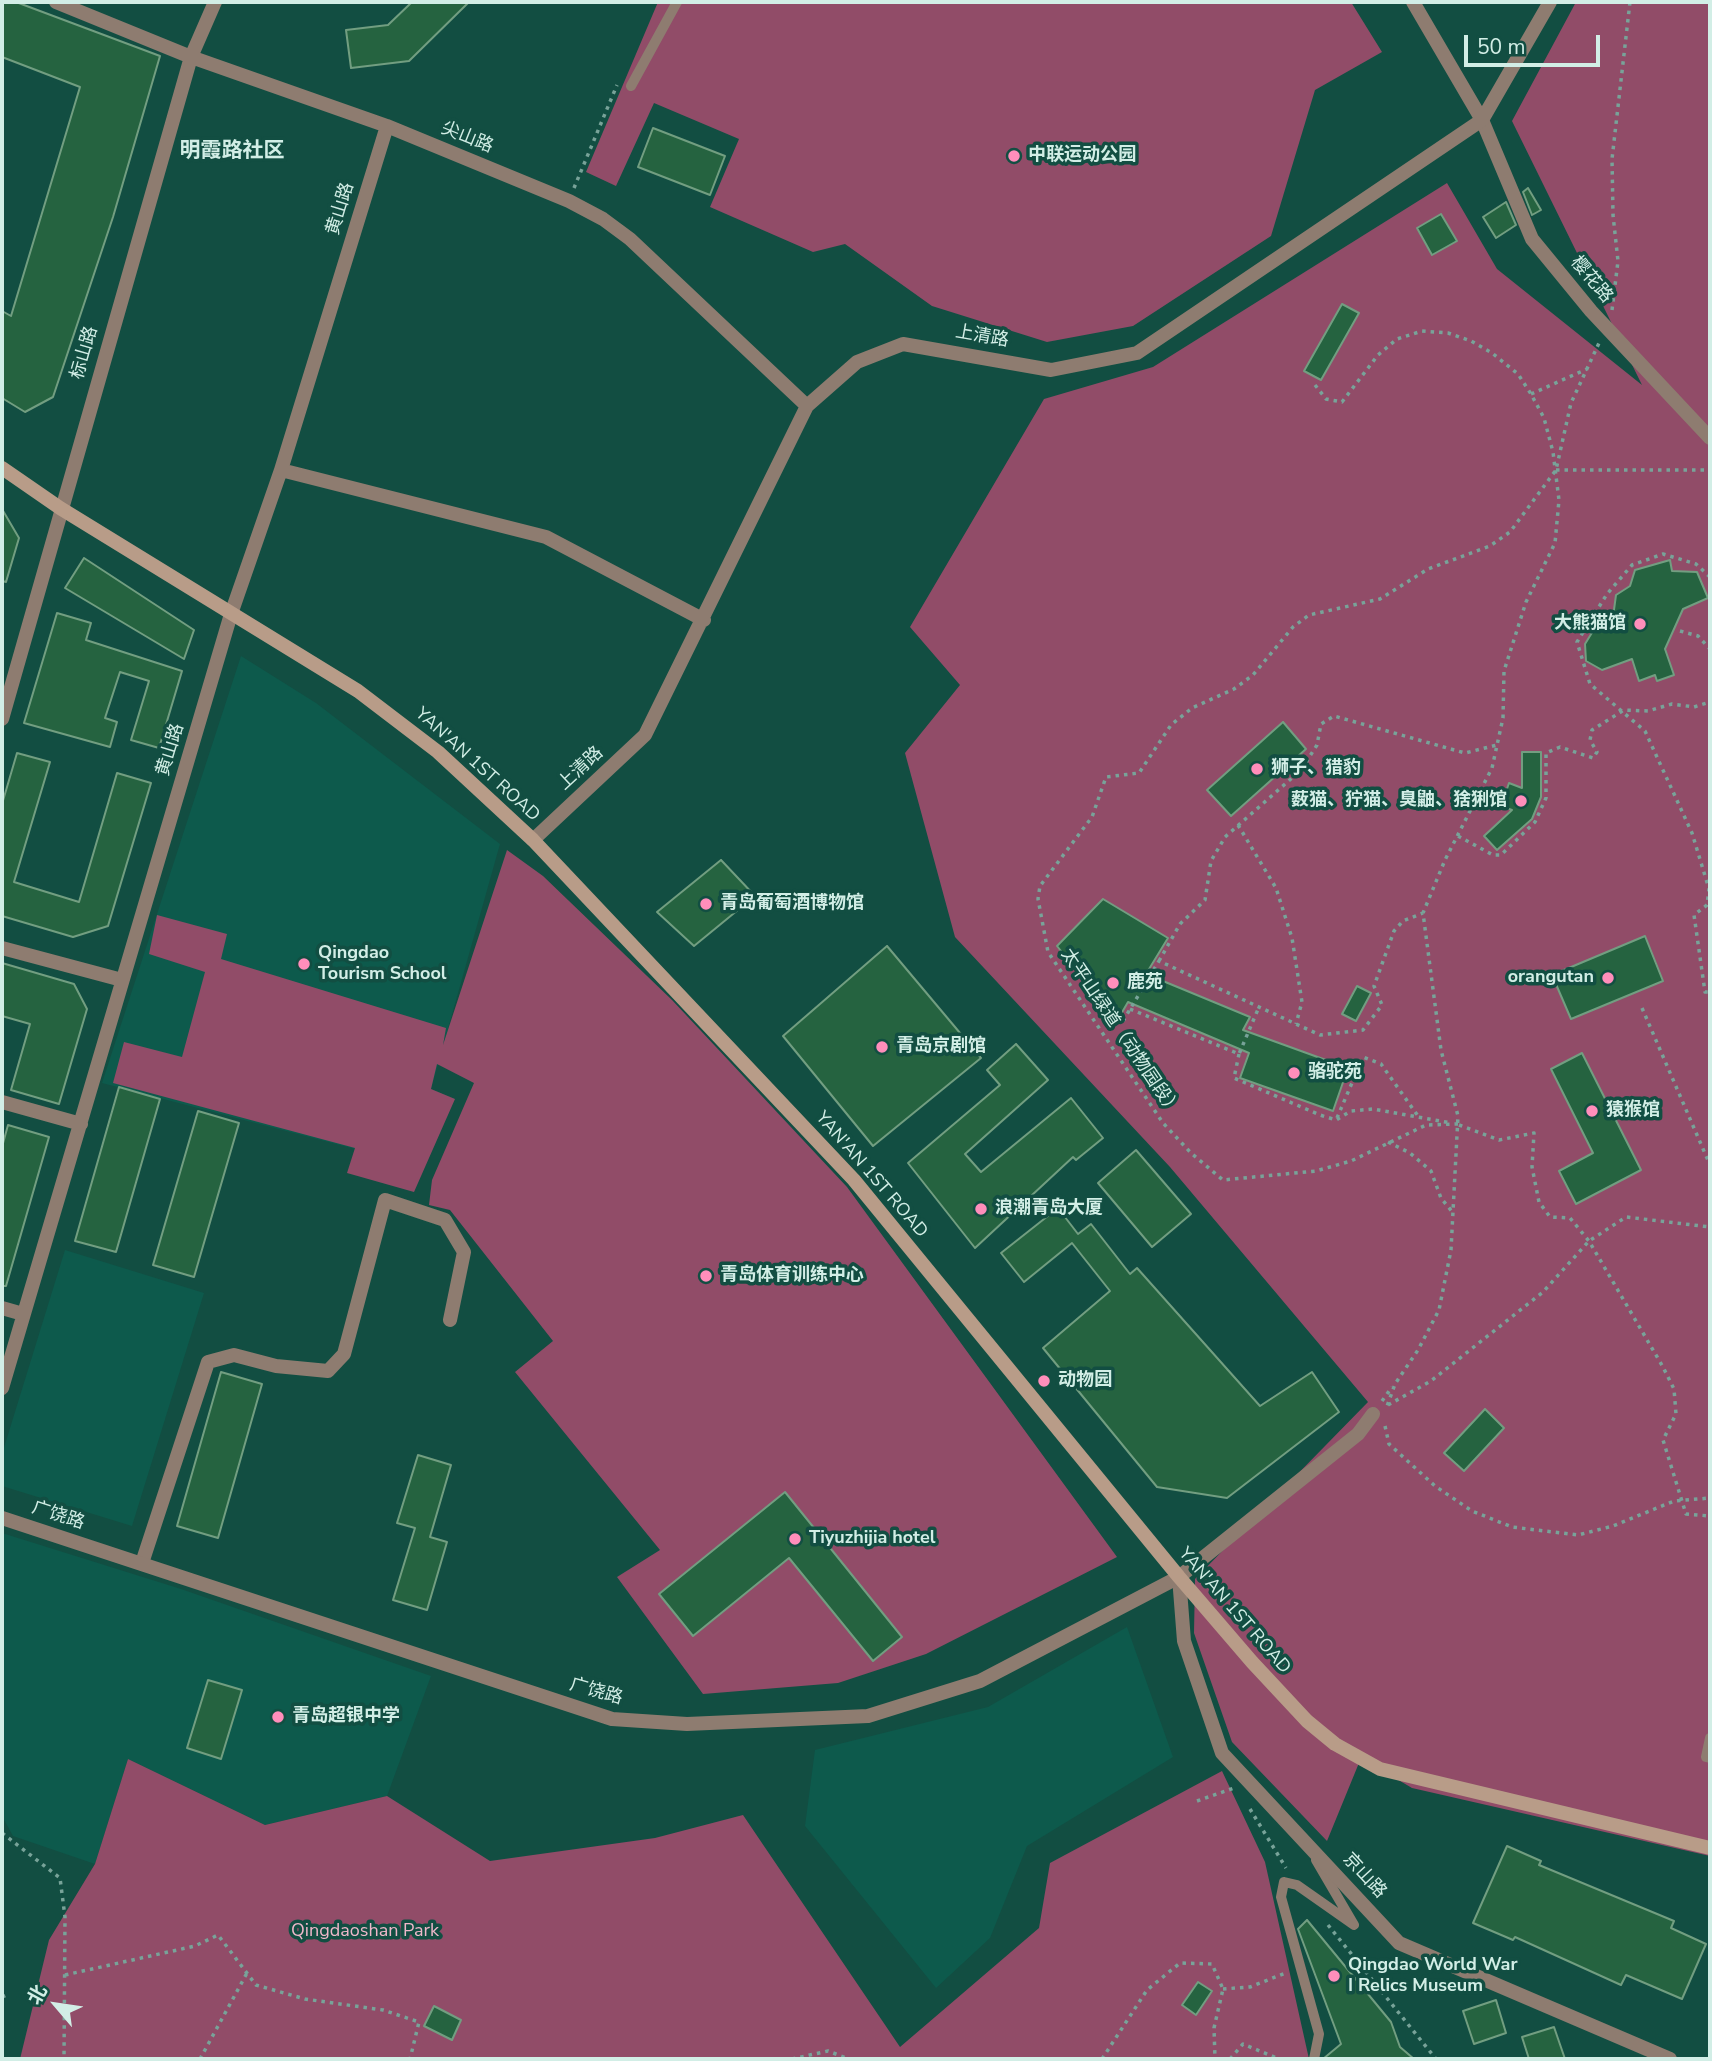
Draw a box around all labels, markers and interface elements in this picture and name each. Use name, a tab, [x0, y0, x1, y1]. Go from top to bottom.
scale bar	[1467, 21, 1604, 65]
text: 50 m	[1477, 33, 1526, 61]
street label: 尖山路	[438, 118, 496, 158]
district label: 明霞路社区	[180, 139, 284, 165]
place label: 中联运动公园	[1028, 145, 1136, 167]
marker: 中联运动公园	[1006, 148, 1022, 164]
street label: 黄山路	[323, 180, 359, 238]
street label: 樱花路	[1565, 252, 1617, 308]
street label: 上清路	[954, 322, 1010, 352]
street label: 标山路	[67, 324, 103, 382]
place label: 大熊猫馆	[1554, 613, 1626, 635]
marker: 大熊猫馆	[1632, 616, 1648, 632]
street label: YAN'AN 1ST ROAD	[410, 703, 544, 827]
street label: 黄山路	[153, 721, 189, 779]
street label: 上清路	[554, 743, 608, 795]
place label: 狮子、猎豹	[1271, 758, 1361, 780]
marker: 狮子、猎豹	[1249, 761, 1265, 777]
place label: 薮猫、狞猫、臭鼬、猞猁馆	[1291, 790, 1507, 812]
marker: 薮猫、狞猫、臭鼬、猞猁馆	[1513, 793, 1529, 809]
place label: 青岛葡萄酒博物馆	[720, 893, 864, 915]
marker: 青岛葡萄酒博物馆	[698, 896, 714, 912]
place label: Qingdao Tourism School	[318, 943, 447, 986]
street label: 太平山绿道（动物园段）	[1056, 945, 1184, 1121]
marker: Qingdao Tourism School	[296, 956, 312, 972]
place label: orangutan	[1508, 967, 1594, 989]
marker: orangutan	[1600, 970, 1616, 986]
place label: 鹿苑	[1127, 972, 1163, 994]
marker: 鹿苑	[1105, 975, 1121, 991]
place label: 青岛京剧馆	[896, 1036, 986, 1058]
marker: 青岛京剧馆	[874, 1039, 890, 1055]
place label: 骆驼苑	[1308, 1062, 1362, 1084]
marker: 骆驼苑	[1286, 1065, 1302, 1081]
place label: 猿猴馆	[1606, 1100, 1660, 1122]
marker: 猿猴馆	[1584, 1103, 1600, 1119]
street label: YAN'AN 1ST ROAD	[810, 1107, 932, 1243]
place label: 浪潮青岛大厦	[995, 1198, 1103, 1220]
marker: 浪潮青岛大厦	[973, 1201, 989, 1217]
place label: 青岛体育训练中心	[720, 1265, 864, 1287]
marker: 青岛体育训练中心	[698, 1268, 714, 1284]
place label: 动物园	[1058, 1370, 1112, 1392]
marker: 动物园	[1036, 1373, 1052, 1389]
street label: 广饶路	[29, 1497, 87, 1535]
place label: Tiyuzhijia hotel	[809, 1528, 935, 1550]
marker: Tiyuzhijia hotel	[787, 1531, 803, 1547]
street label: YAN'AN 1ST ROAD	[1173, 1543, 1295, 1679]
street label: 广饶路	[567, 1674, 625, 1710]
place label: 青岛超银中学	[292, 1706, 400, 1728]
marker: 青岛超银中学	[270, 1709, 286, 1725]
street label: 京山路	[1338, 1849, 1390, 1903]
park label: Qingdaoshan Park	[291, 1921, 439, 1943]
place label: Qingdao World War I Relics Museum	[1348, 1955, 1517, 1997]
marker: Qingdao World War I Relics Museum	[1326, 1968, 1342, 1984]
north arrow	[21, 1970, 91, 2040]
text: 北	[22, 1980, 54, 2009]

